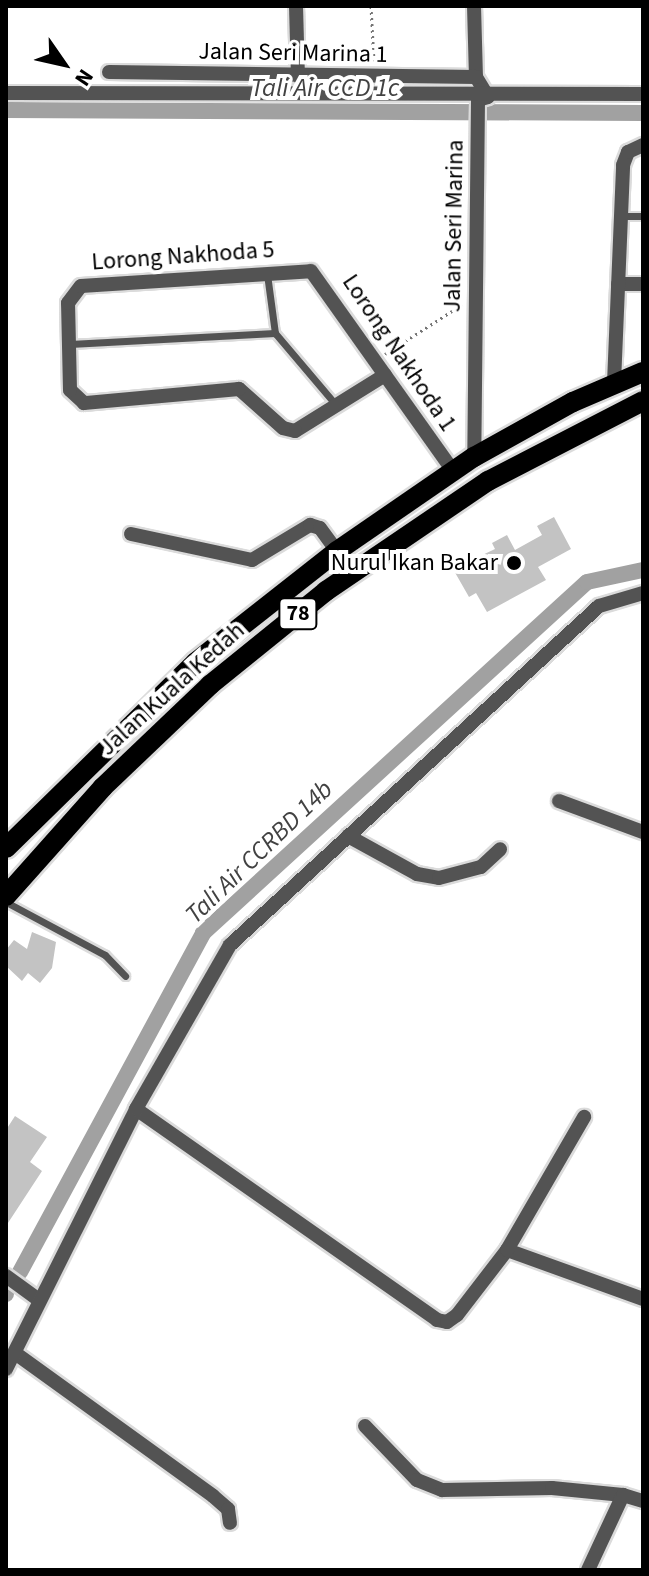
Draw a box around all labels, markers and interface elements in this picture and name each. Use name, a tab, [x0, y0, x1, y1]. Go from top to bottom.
north arrow	[24, 24, 104, 104]
street label: Jalan Seri Marina 1	[198, 37, 388, 69]
text: N	[67, 62, 101, 92]
water label: Tali Air CCD 1c	[251, 72, 399, 104]
street label: Jalan Seri Marina	[438, 140, 470, 312]
street label: Lorong Nakhoda 5	[91, 235, 275, 277]
street label: Lorong Nakhoda 1	[336, 269, 462, 437]
place label: Nurul Ikan Bakar	[331, 549, 498, 577]
marker: Nurul Ikan Bakar	[505, 554, 523, 572]
road number: 78	[278, 596, 318, 632]
street label: Jalan Kuala Kedah	[93, 616, 251, 762]
water label: Tali Air CCRBD 14b	[179, 774, 339, 930]

